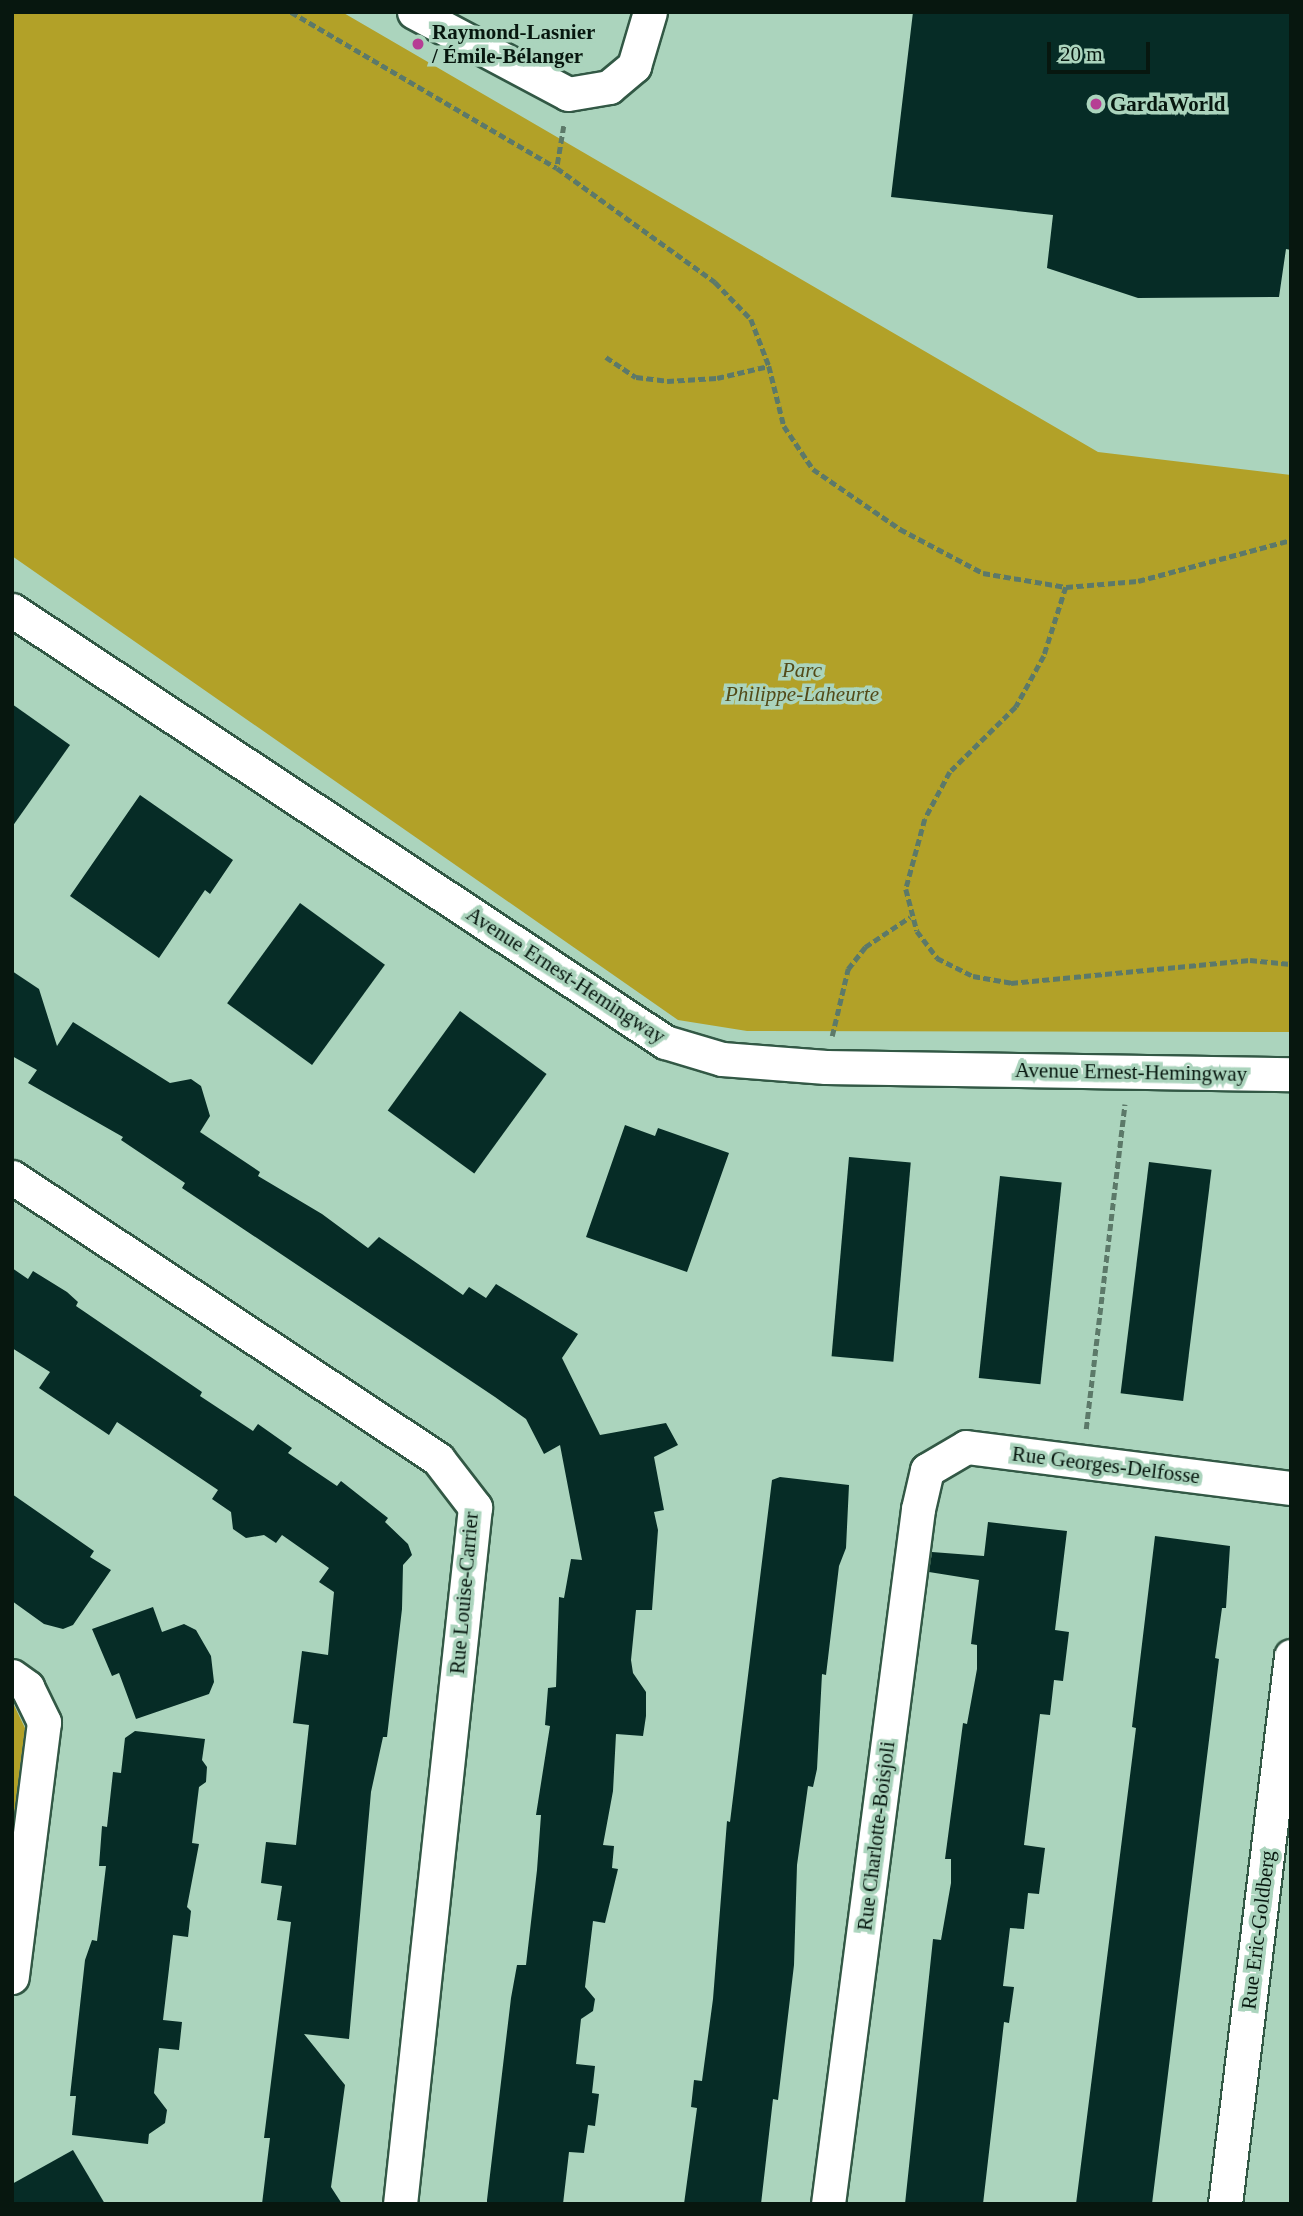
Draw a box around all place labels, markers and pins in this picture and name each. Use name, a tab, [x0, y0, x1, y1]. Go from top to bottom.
place label: Raymond-Lasnier / Émile-Bélanger	[432, 19, 595, 69]
marker: Raymond-Lasnier / Émile-Bélanger	[410, 36, 426, 52]
place label: GardaWorld	[1110, 91, 1226, 117]
marker: GardaWorld	[1088, 96, 1104, 112]

